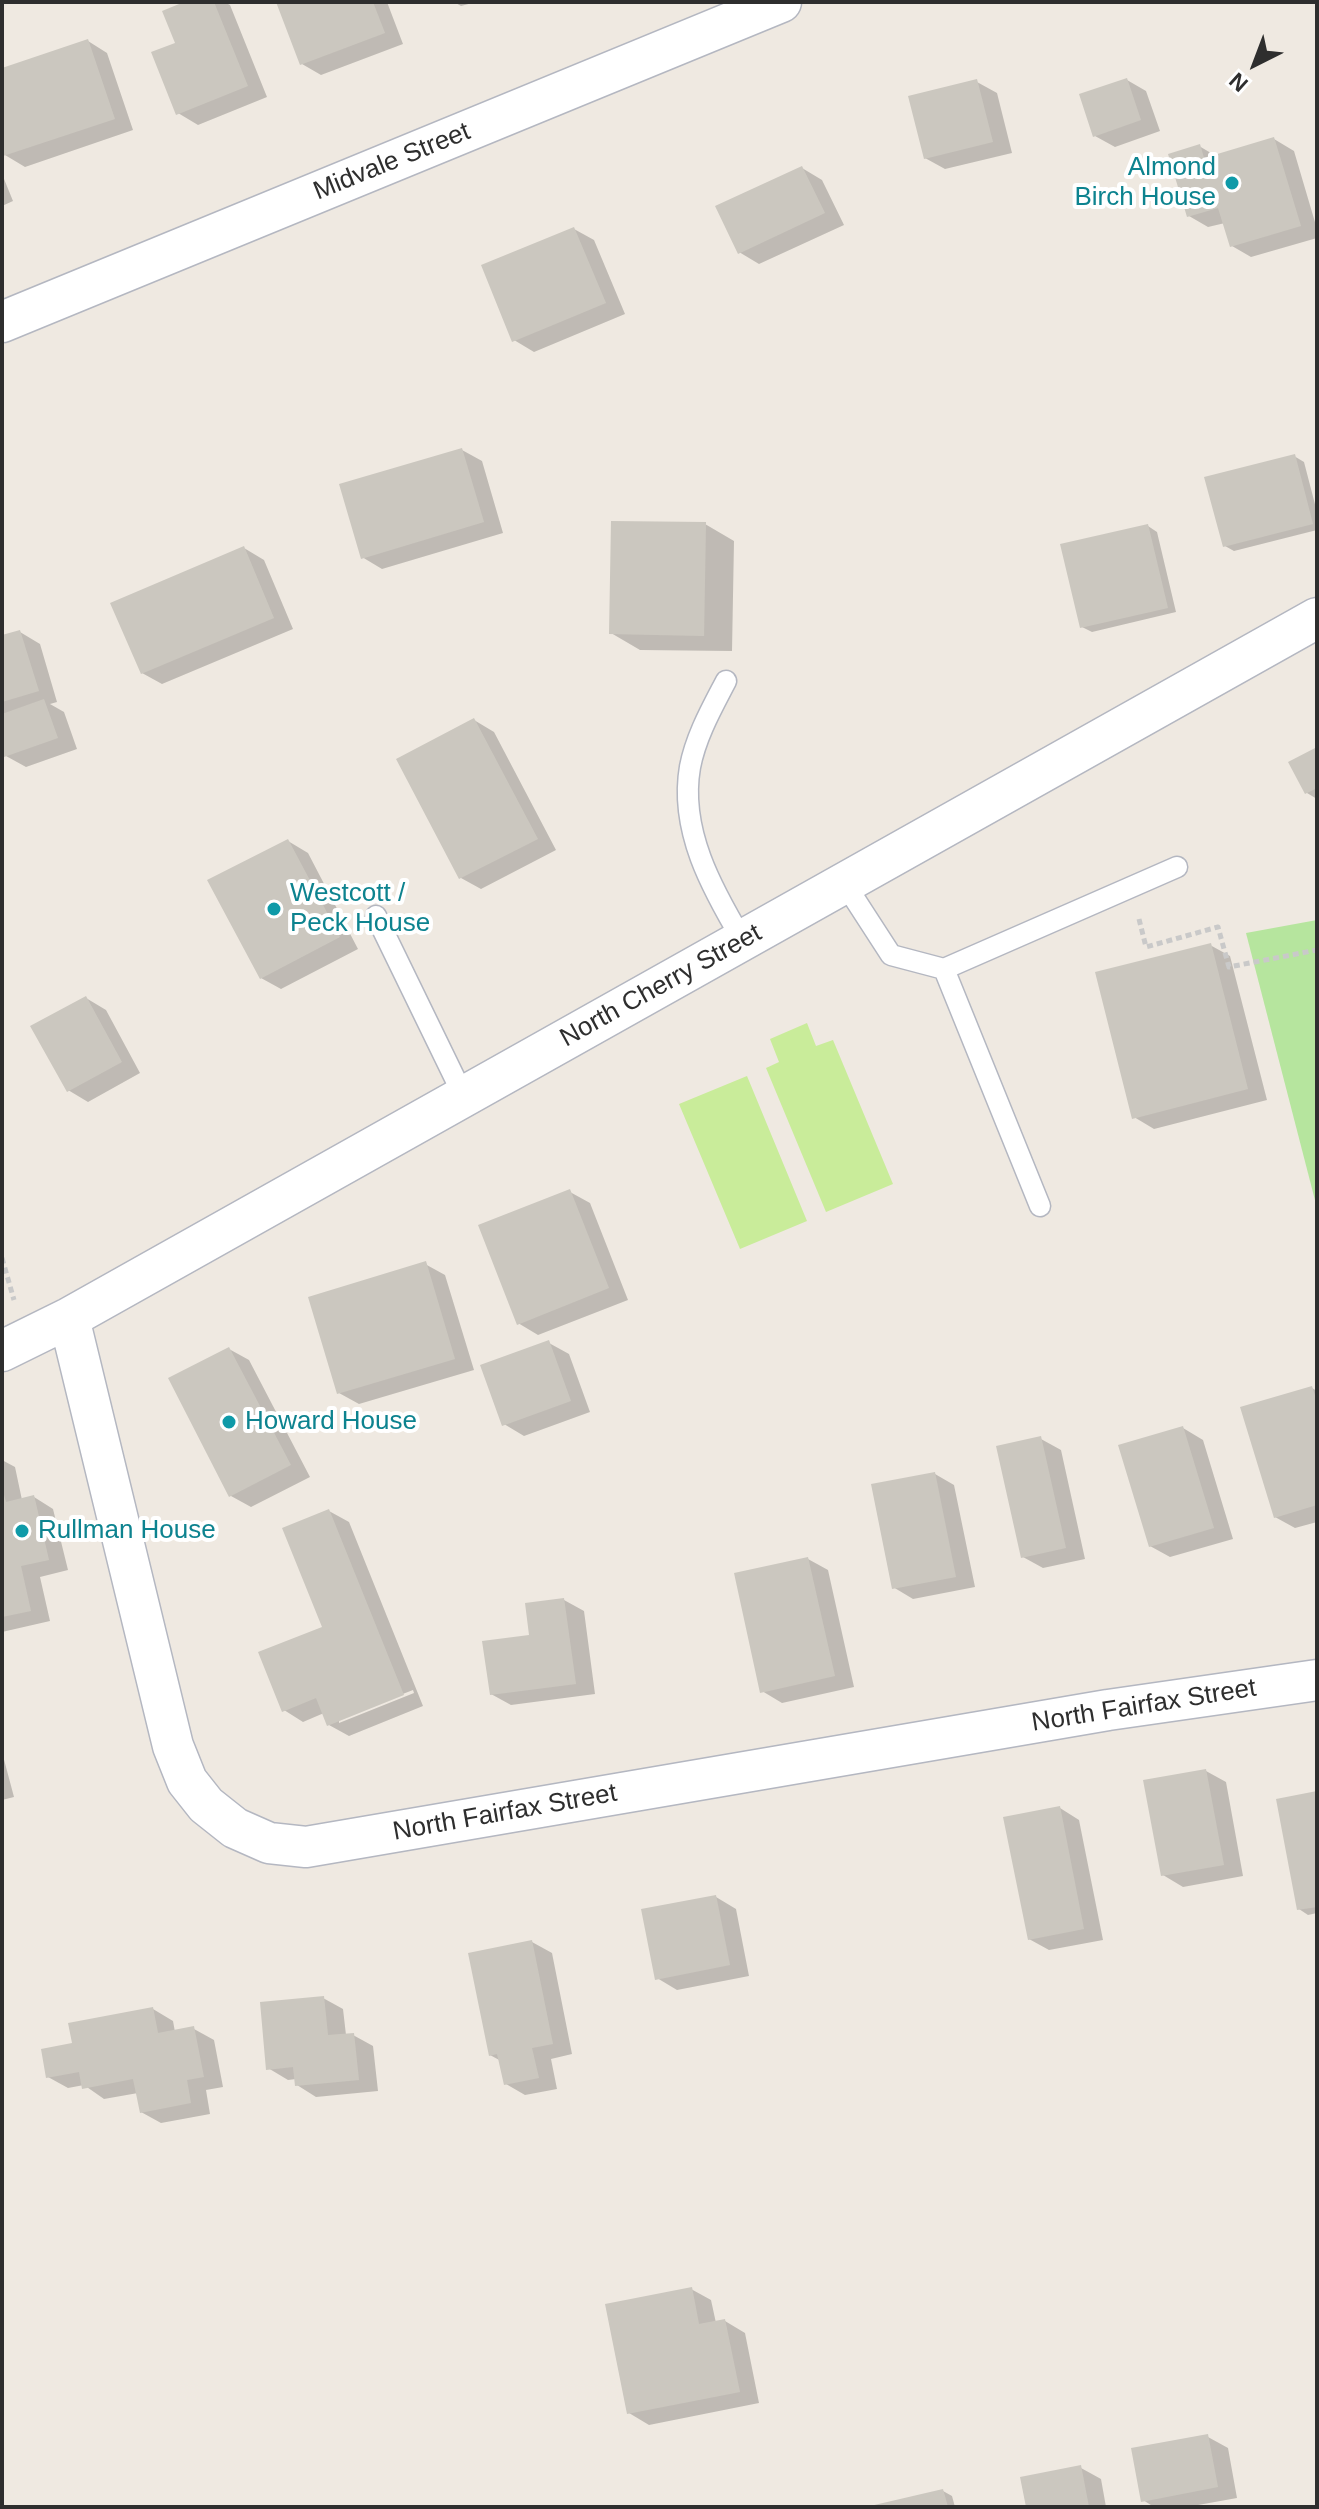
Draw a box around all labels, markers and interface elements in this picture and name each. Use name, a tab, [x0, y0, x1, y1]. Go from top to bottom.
north arrow	[1215, 24, 1295, 104]
text: N	[1224, 68, 1253, 97]
street label: Midvale Street	[309, 116, 475, 208]
place label: Almond Birch House	[1074, 152, 1216, 214]
marker: Almond Birch House	[1223, 174, 1241, 192]
place label: Westcott / Peck House	[290, 878, 430, 940]
marker: Westcott / Peck House	[265, 900, 283, 918]
street label: North Cherry Street	[555, 918, 767, 1054]
place label: Howard House	[245, 1406, 417, 1438]
marker: Howard House	[220, 1413, 238, 1431]
place label: Rullman House	[38, 1515, 216, 1547]
marker: Rullman House	[13, 1522, 31, 1540]
street label: North Fairfax Street	[1030, 1673, 1258, 1739]
street label: North Fairfax Street	[391, 1778, 619, 1848]

